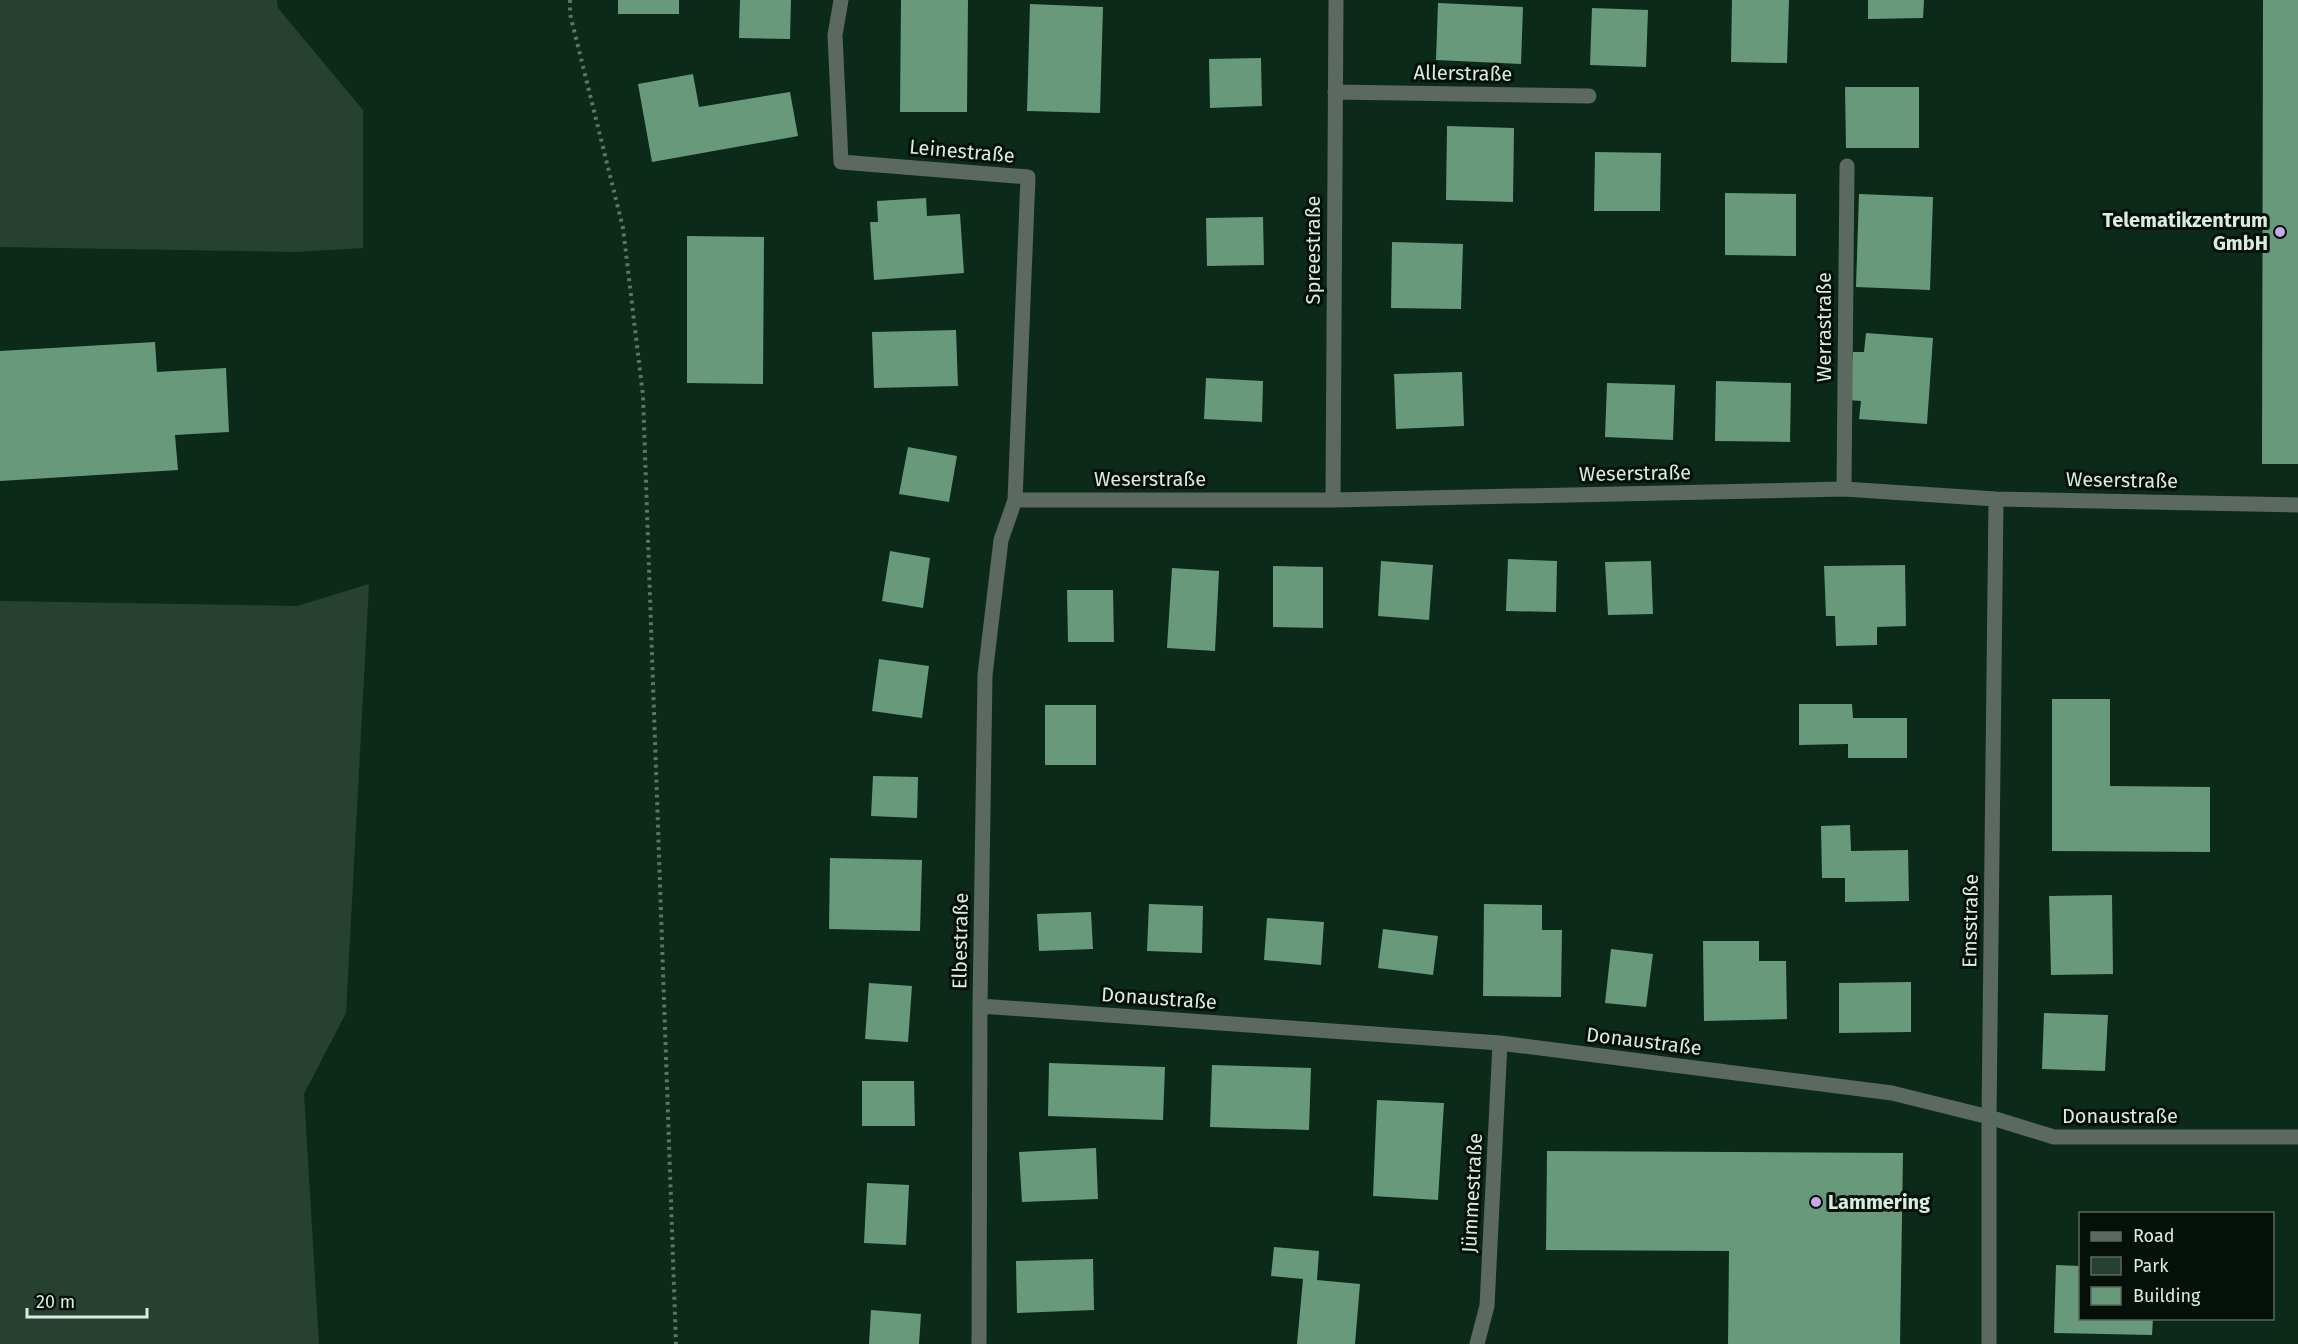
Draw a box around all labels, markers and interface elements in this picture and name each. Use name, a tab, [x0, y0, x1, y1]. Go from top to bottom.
street label: Allerstraße	[1413, 60, 1513, 86]
street label: Leinestraße	[908, 134, 1016, 168]
street label: Spreestraße	[1301, 196, 1325, 304]
place label: Telematikzentrum GmbH	[2102, 208, 2268, 255]
marker: Telematikzentrum GmbH	[2273, 225, 2287, 239]
street label: Werrastraße	[1812, 272, 1836, 382]
street label: Weserstraße	[1579, 460, 1691, 486]
street label: Weserstraße	[1094, 467, 1206, 491]
street label: Weserstraße	[2066, 467, 2178, 493]
street label: Emsstraße	[1957, 874, 1983, 968]
street label: Elbestraße	[947, 893, 973, 989]
street label: Donaustraße	[1100, 982, 1218, 1014]
street label: Donaustraße	[1585, 1022, 1703, 1060]
street label: Donaustraße	[2062, 1104, 2178, 1128]
street label: Jümmestraße	[1457, 1132, 1487, 1254]
place label: Lammering	[1828, 1190, 1931, 1214]
marker: Lammering	[1809, 1195, 1823, 1209]
legend	[2079, 1212, 2274, 1320]
text: Road	[2133, 1225, 2175, 1247]
text: Park	[2133, 1255, 2169, 1277]
scale bar	[27, 1281, 147, 1319]
text: Building	[2133, 1285, 2201, 1307]
text: 20 m	[36, 1291, 75, 1313]

